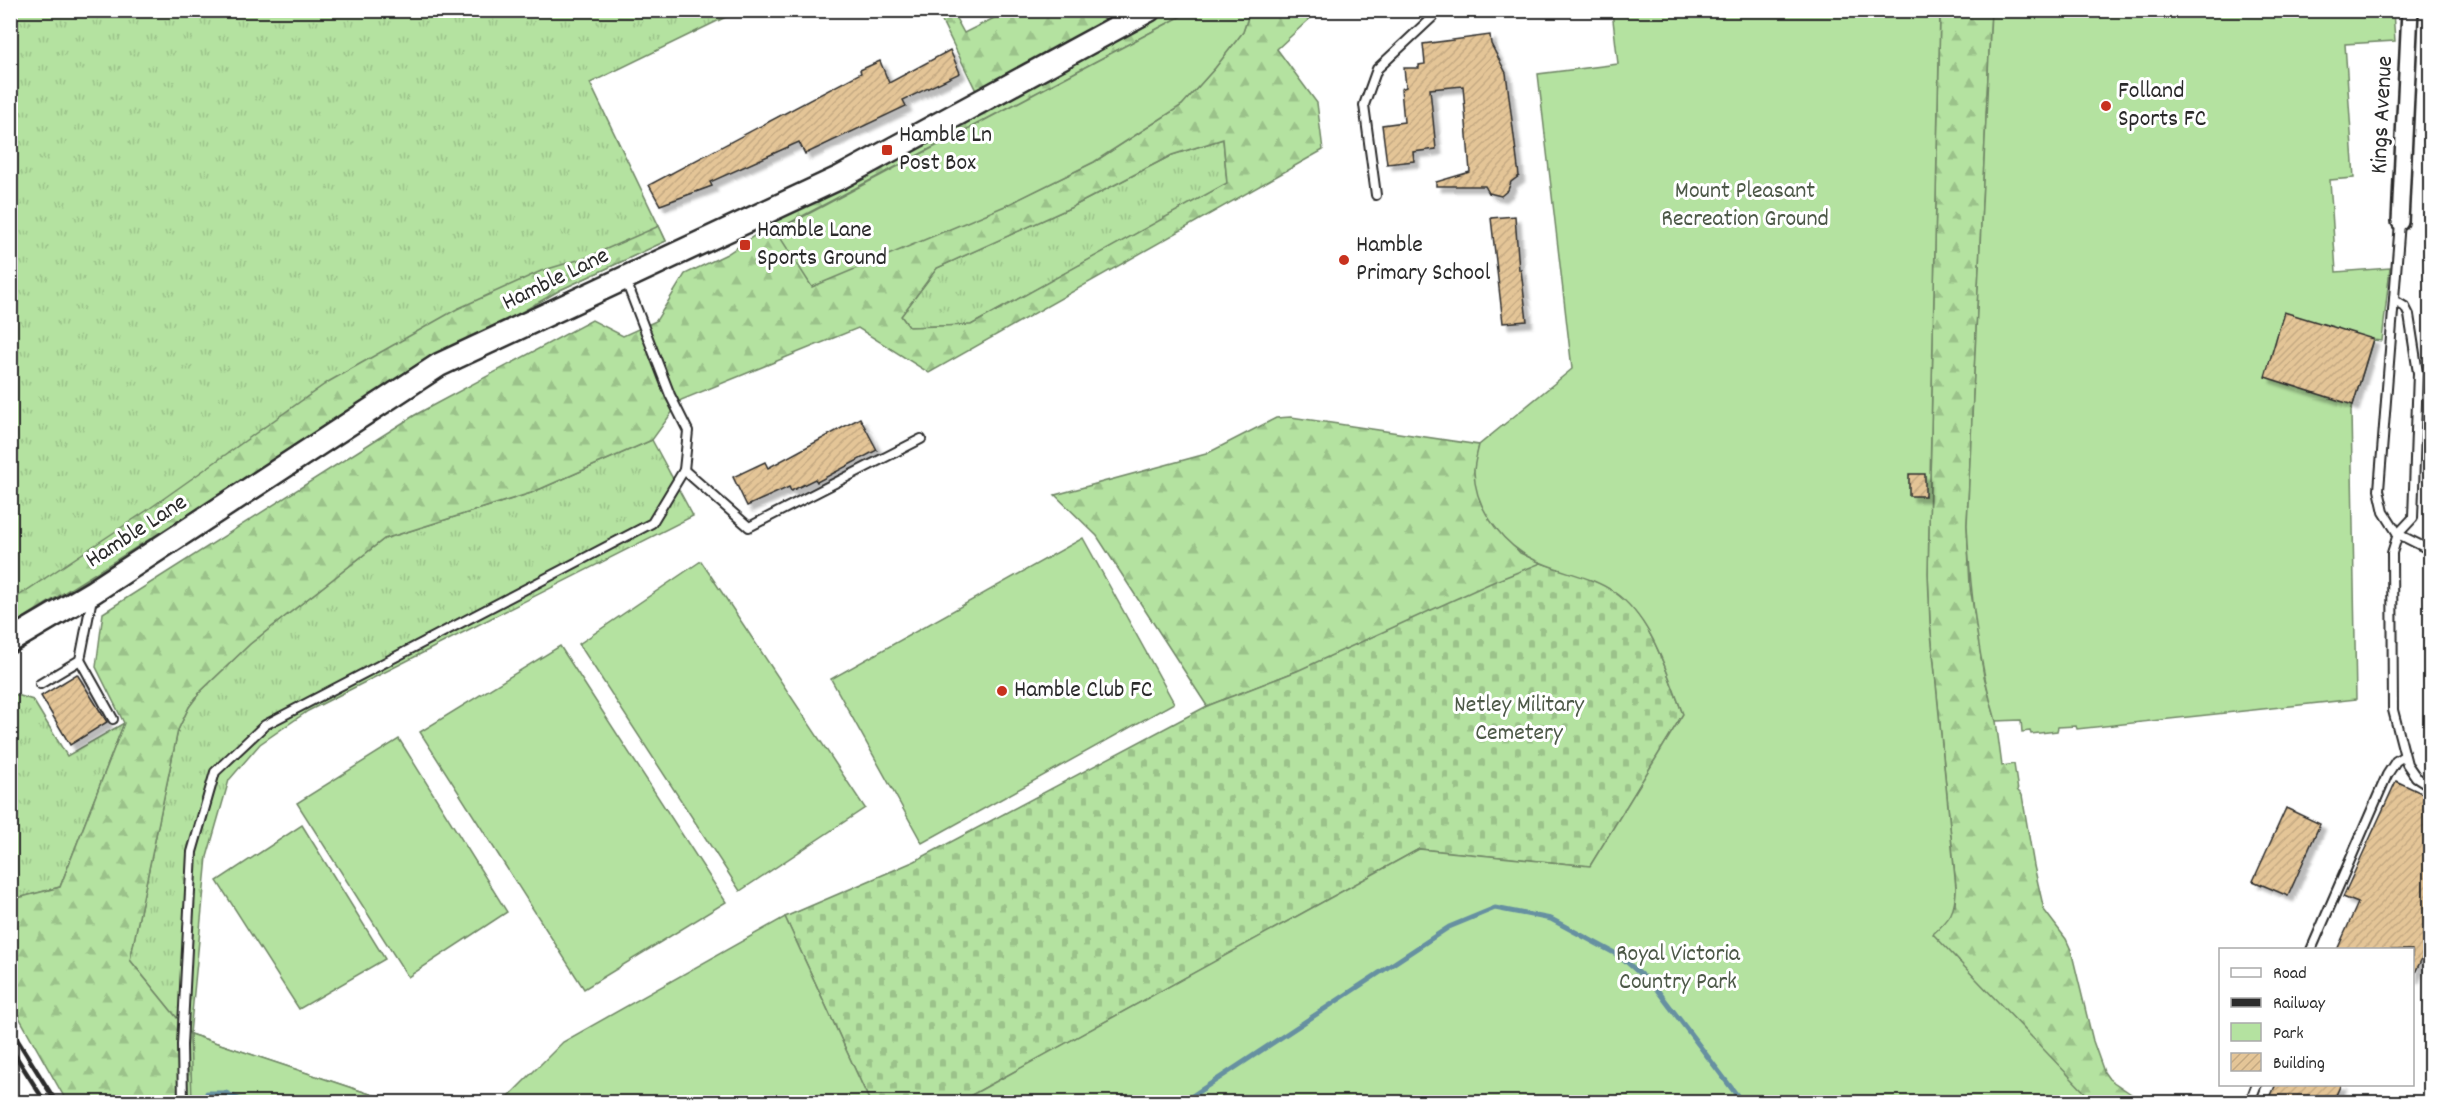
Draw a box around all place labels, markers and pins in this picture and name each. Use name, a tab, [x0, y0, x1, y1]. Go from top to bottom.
place label: Folland Sports FC	[2118, 75, 2206, 137]
marker: Folland Sports FC	[2099, 99, 2113, 113]
place label: Hamble Ln Post Box	[899, 119, 992, 181]
marker: Hamble Ln Post Box	[880, 143, 894, 157]
place label: Hamble Lane Sports Ground	[757, 214, 887, 276]
place label: Hamble Primary School	[1356, 229, 1491, 291]
marker: Hamble Lane Sports Ground	[738, 238, 752, 252]
marker: Hamble Primary School	[1337, 253, 1351, 267]
place label: Hamble Club FC	[1014, 674, 1153, 708]
marker: Hamble Club FC	[995, 684, 1009, 698]

